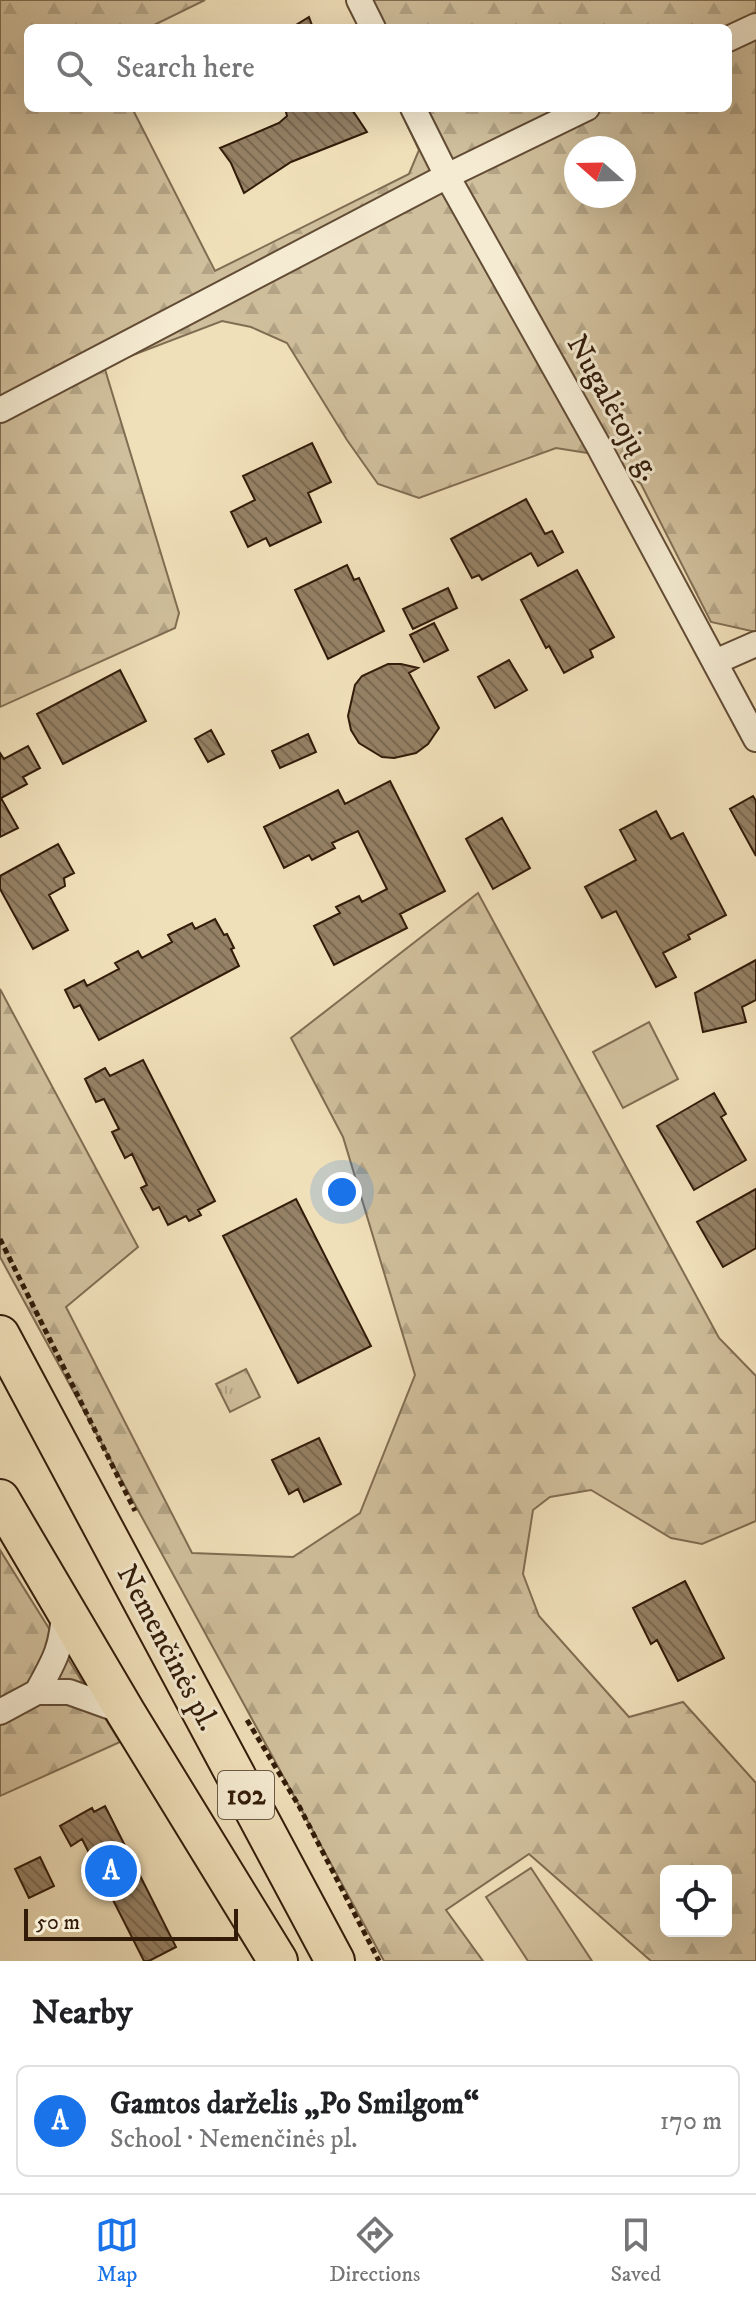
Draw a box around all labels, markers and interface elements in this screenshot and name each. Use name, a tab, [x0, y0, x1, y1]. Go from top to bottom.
search box	[24, 24, 732, 112]
icon: search	[52, 46, 96, 90]
text: Search here	[116, 50, 255, 87]
north arrow	[564, 136, 636, 208]
street label: Nugalėtojų g.	[558, 329, 668, 487]
your location	[322, 1172, 362, 1212]
street label: Nemenčinės pl.	[108, 1559, 226, 1737]
road number: 102	[218, 1771, 274, 1819]
pin: A	[85, 1841, 137, 1901]
map controls	[660, 1865, 732, 1937]
button: locate	[660, 1865, 732, 1937]
scale bar	[24, 1905, 238, 1941]
text: 50 m	[36, 1909, 80, 1936]
text: Nearby	[32, 1992, 133, 2034]
text: Gamtos darželis „Po Smilgom“	[110, 2086, 479, 2123]
text: A	[52, 2105, 68, 2138]
text: 170 m	[660, 2105, 722, 2138]
text: School · Nemenčinės pl.	[110, 2123, 357, 2156]
tab: Map	[95, 2213, 139, 2288]
tab: Directions	[329, 2213, 420, 2288]
tab: Saved	[610, 2213, 661, 2288]

